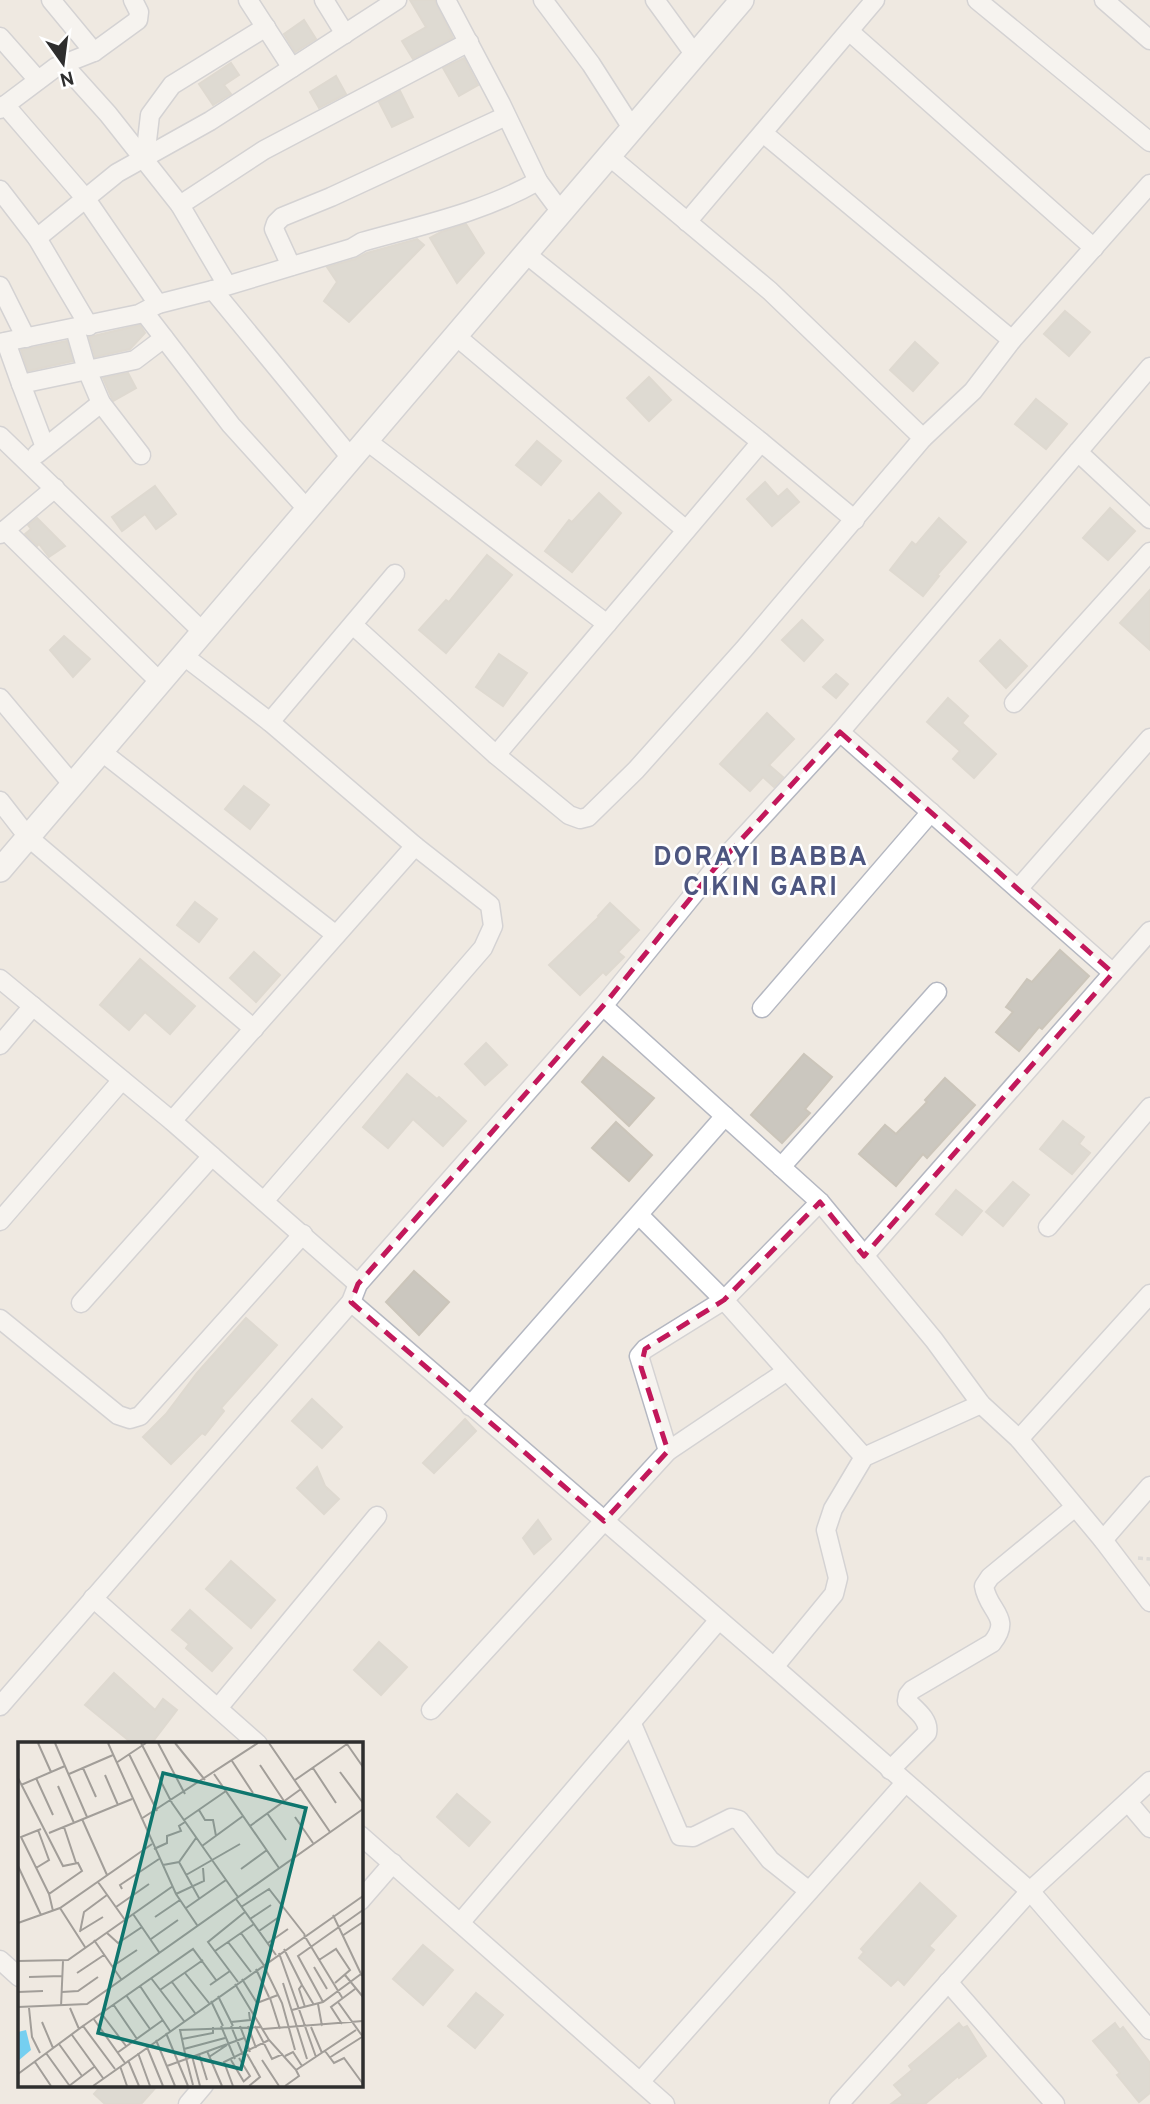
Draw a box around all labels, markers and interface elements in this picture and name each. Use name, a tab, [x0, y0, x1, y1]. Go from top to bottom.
north arrow	[28, 28, 98, 98]
text: N	[57, 64, 76, 91]
district label: DORAYI BABBA CIKIN GARI	[653, 842, 869, 905]
inset map	[18, 1742, 362, 2086]

